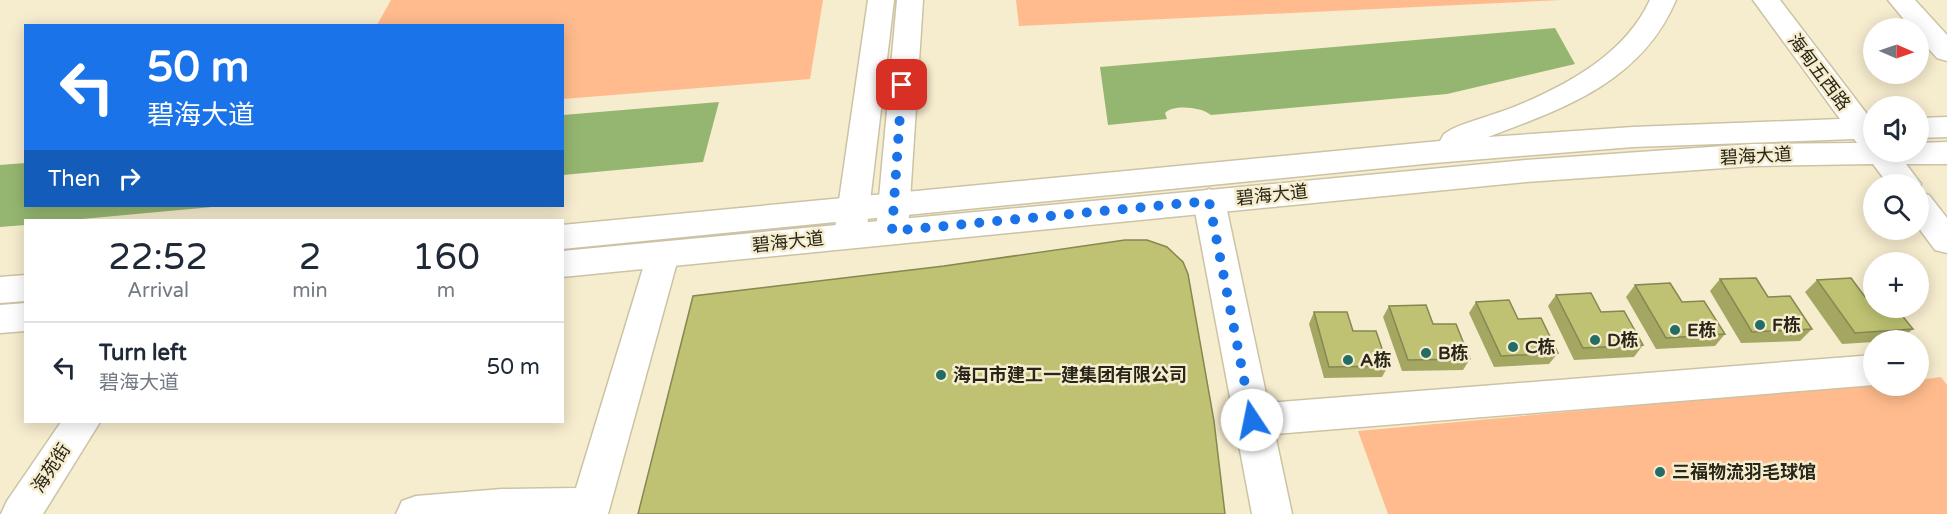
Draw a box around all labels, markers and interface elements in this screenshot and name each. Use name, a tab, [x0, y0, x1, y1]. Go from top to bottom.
north arrow	[1863, 18, 1929, 84]
map controls	[1863, 18, 1929, 396]
street label: 海甸五西路	[1783, 29, 1855, 115]
text: 50 m	[147, 42, 249, 93]
icon: left	[48, 48, 126, 126]
pin	[876, 59, 927, 110]
icon: arrive	[885, 68, 918, 101]
button: sound	[1863, 96, 1929, 162]
text: 碧海大道	[147, 99, 255, 132]
street label: 碧海大道	[1719, 143, 1793, 169]
icon: right	[113, 162, 146, 195]
text: Then	[48, 166, 101, 192]
button: search	[1863, 174, 1929, 240]
street label: 碧海大道	[1235, 180, 1309, 210]
street label: 碧海大道	[751, 227, 825, 257]
text: 22:52	[108, 236, 208, 279]
text: 2	[299, 236, 321, 279]
text: 160	[412, 236, 480, 279]
button: +	[1863, 252, 1929, 318]
text: Arrival	[127, 279, 189, 303]
text: min	[292, 279, 328, 303]
text: m	[437, 279, 455, 303]
place label: F栋	[1772, 314, 1801, 336]
marker: F栋	[1753, 318, 1767, 332]
place label: E栋	[1687, 319, 1716, 341]
marker: E栋	[1668, 323, 1682, 337]
place label: D栋	[1607, 329, 1639, 351]
button: −	[1863, 330, 1929, 396]
marker: D栋	[1588, 333, 1602, 347]
place label: C栋	[1525, 336, 1556, 358]
text: Turn left	[99, 340, 187, 366]
marker: C栋	[1506, 340, 1520, 354]
place label: B栋	[1438, 342, 1468, 364]
marker: B栋	[1419, 346, 1433, 360]
place label: A栋	[1360, 349, 1391, 371]
icon: left	[48, 351, 81, 384]
marker: A栋	[1341, 353, 1355, 367]
text: 50 m	[486, 354, 540, 380]
place label: 海口市建工一建集团有限公司	[953, 364, 1187, 386]
marker: 海口市建工一建集团有限公司	[934, 368, 948, 382]
text: 碧海大道	[99, 371, 179, 395]
position arrow	[1220, 388, 1284, 452]
street label: 海苑街	[27, 439, 75, 497]
place label: 三福物流羽毛球馆	[1672, 461, 1816, 483]
marker: 三福物流羽毛球馆	[1653, 465, 1667, 479]

